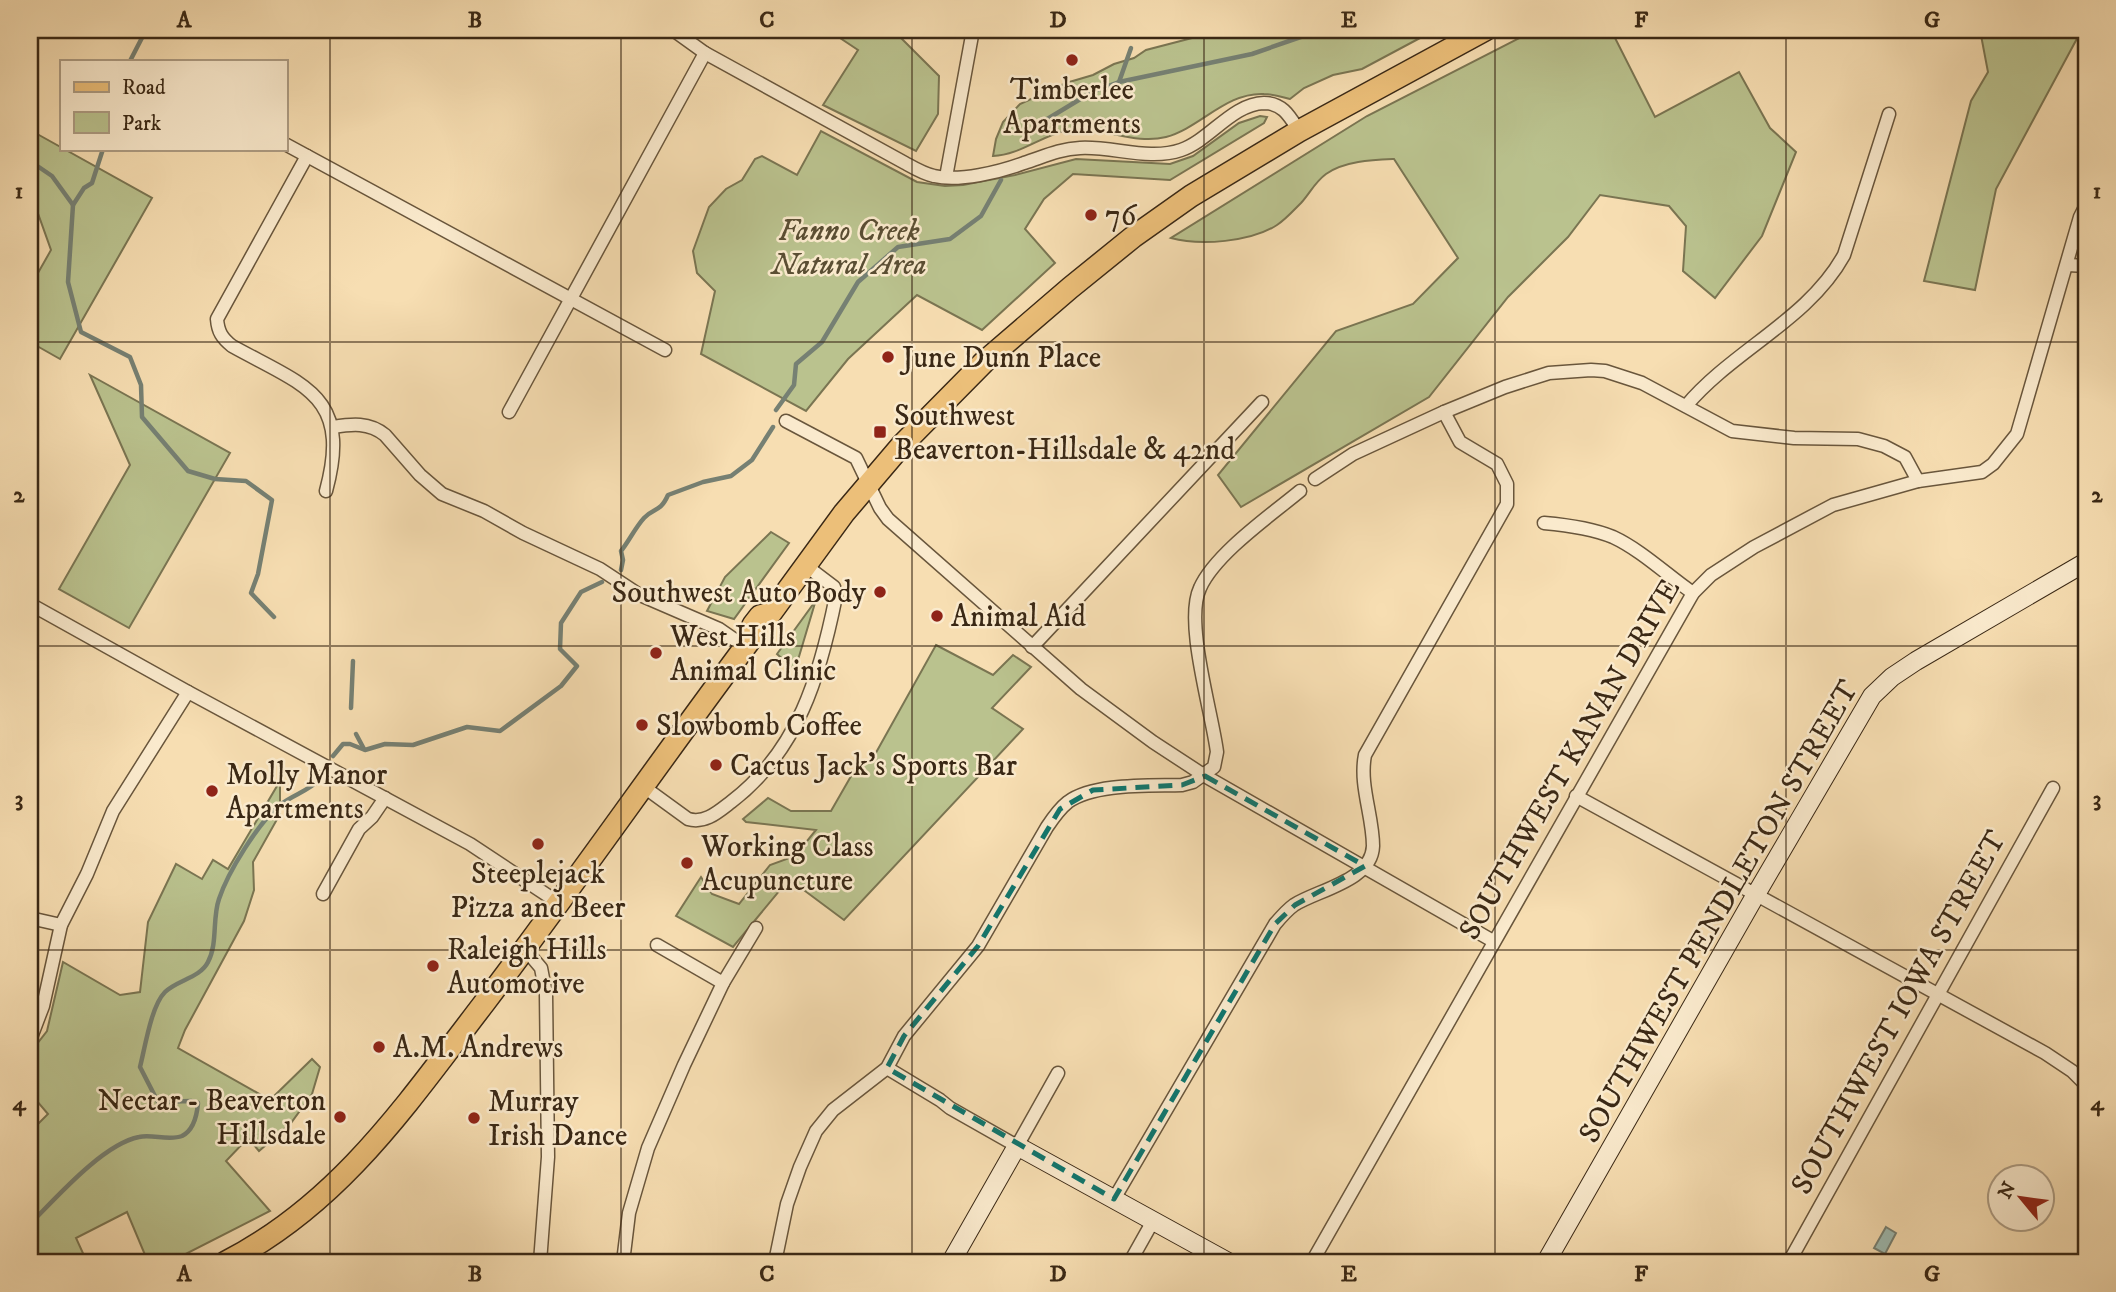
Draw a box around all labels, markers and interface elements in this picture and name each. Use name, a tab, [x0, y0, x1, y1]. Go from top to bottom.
text: A	[176, 6, 193, 35]
text: B	[468, 6, 482, 35]
text: C	[759, 6, 775, 35]
text: D	[1049, 6, 1067, 35]
text: E	[1341, 6, 1357, 35]
text: F	[1634, 6, 1649, 35]
text: G	[1924, 6, 1940, 35]
marker: Timberlee Apartments	[1064, 52, 1080, 68]
legend	[60, 60, 287, 150]
place label: Timberlee Apartments	[1003, 72, 1141, 143]
text: Road	[122, 75, 166, 101]
text: Park	[122, 111, 162, 137]
text: 1	[15, 177, 23, 206]
text: 1	[2093, 177, 2101, 206]
place label: 76	[1105, 198, 1138, 235]
marker: 76	[1083, 207, 1099, 223]
park label: Fanno Creek Natural Area	[770, 213, 926, 284]
place label: June Dunn Place	[899, 340, 1101, 377]
marker: June Dunn Place	[880, 349, 896, 365]
place label: Southwest Beaverton-Hillsdale & 42nd	[894, 398, 1235, 469]
marker: Southwest Beaverton-Hillsdale & 42nd	[872, 424, 888, 440]
text: 2	[13, 481, 25, 510]
text: 2	[2091, 481, 2103, 510]
street label: SOUTHWEST KANAN DRIVE	[1452, 573, 1689, 947]
place label: Southwest Auto Body	[612, 575, 867, 612]
marker: Southwest Auto Body	[872, 584, 888, 600]
place label: Animal Aid	[951, 599, 1086, 636]
marker: Animal Aid	[929, 608, 945, 624]
place label: West Hills Animal Clinic	[669, 619, 836, 690]
marker: West Hills Animal Clinic	[648, 645, 664, 661]
street label: SOUTHWEST PENDLETON STREET	[1571, 674, 1867, 1150]
place label: Slowbomb Coffee	[656, 708, 862, 745]
marker: Slowbomb Coffee	[634, 717, 650, 733]
place label: Cactus Jack's Sports Bar	[730, 748, 1017, 785]
place label: Molly Manor Apartments	[226, 757, 387, 828]
marker: Cactus Jack's Sports Bar	[708, 757, 724, 773]
marker: Molly Manor Apartments	[204, 783, 220, 799]
text: 3	[15, 785, 23, 814]
text: 3	[2093, 785, 2101, 814]
street label: SOUTHWEST IOWA STREET	[1784, 824, 2015, 1201]
place label: Working Class Acupuncture	[700, 829, 874, 900]
marker: Steeplejack Pizza and Beer	[530, 836, 546, 852]
marker: Working Class Acupuncture	[679, 855, 695, 871]
place label: Steeplejack Pizza and Beer	[450, 856, 626, 927]
place label: Raleigh Hills Automotive	[447, 932, 607, 1003]
marker: Raleigh Hills Automotive	[425, 958, 441, 974]
place label: A.M. Andrews	[393, 1030, 563, 1067]
marker: A.M. Andrews	[371, 1039, 387, 1055]
place label: Nectar - Beaverton Hillsdale	[97, 1083, 326, 1154]
place label: Murray Irish Dance	[488, 1084, 627, 1155]
text: 4	[12, 1089, 27, 1118]
text: 4	[2090, 1089, 2105, 1118]
marker: Nectar - Beaverton Hillsdale	[332, 1109, 348, 1125]
marker: Murray Irish Dance	[466, 1110, 482, 1126]
north arrow	[1986, 1162, 2056, 1232]
text: N	[1994, 1178, 2021, 1203]
text: A	[176, 1260, 193, 1289]
text: B	[468, 1260, 482, 1289]
text: C	[759, 1260, 775, 1289]
text: D	[1049, 1260, 1067, 1289]
text: E	[1341, 1260, 1357, 1289]
text: F	[1634, 1260, 1649, 1289]
text: G	[1924, 1260, 1940, 1289]

